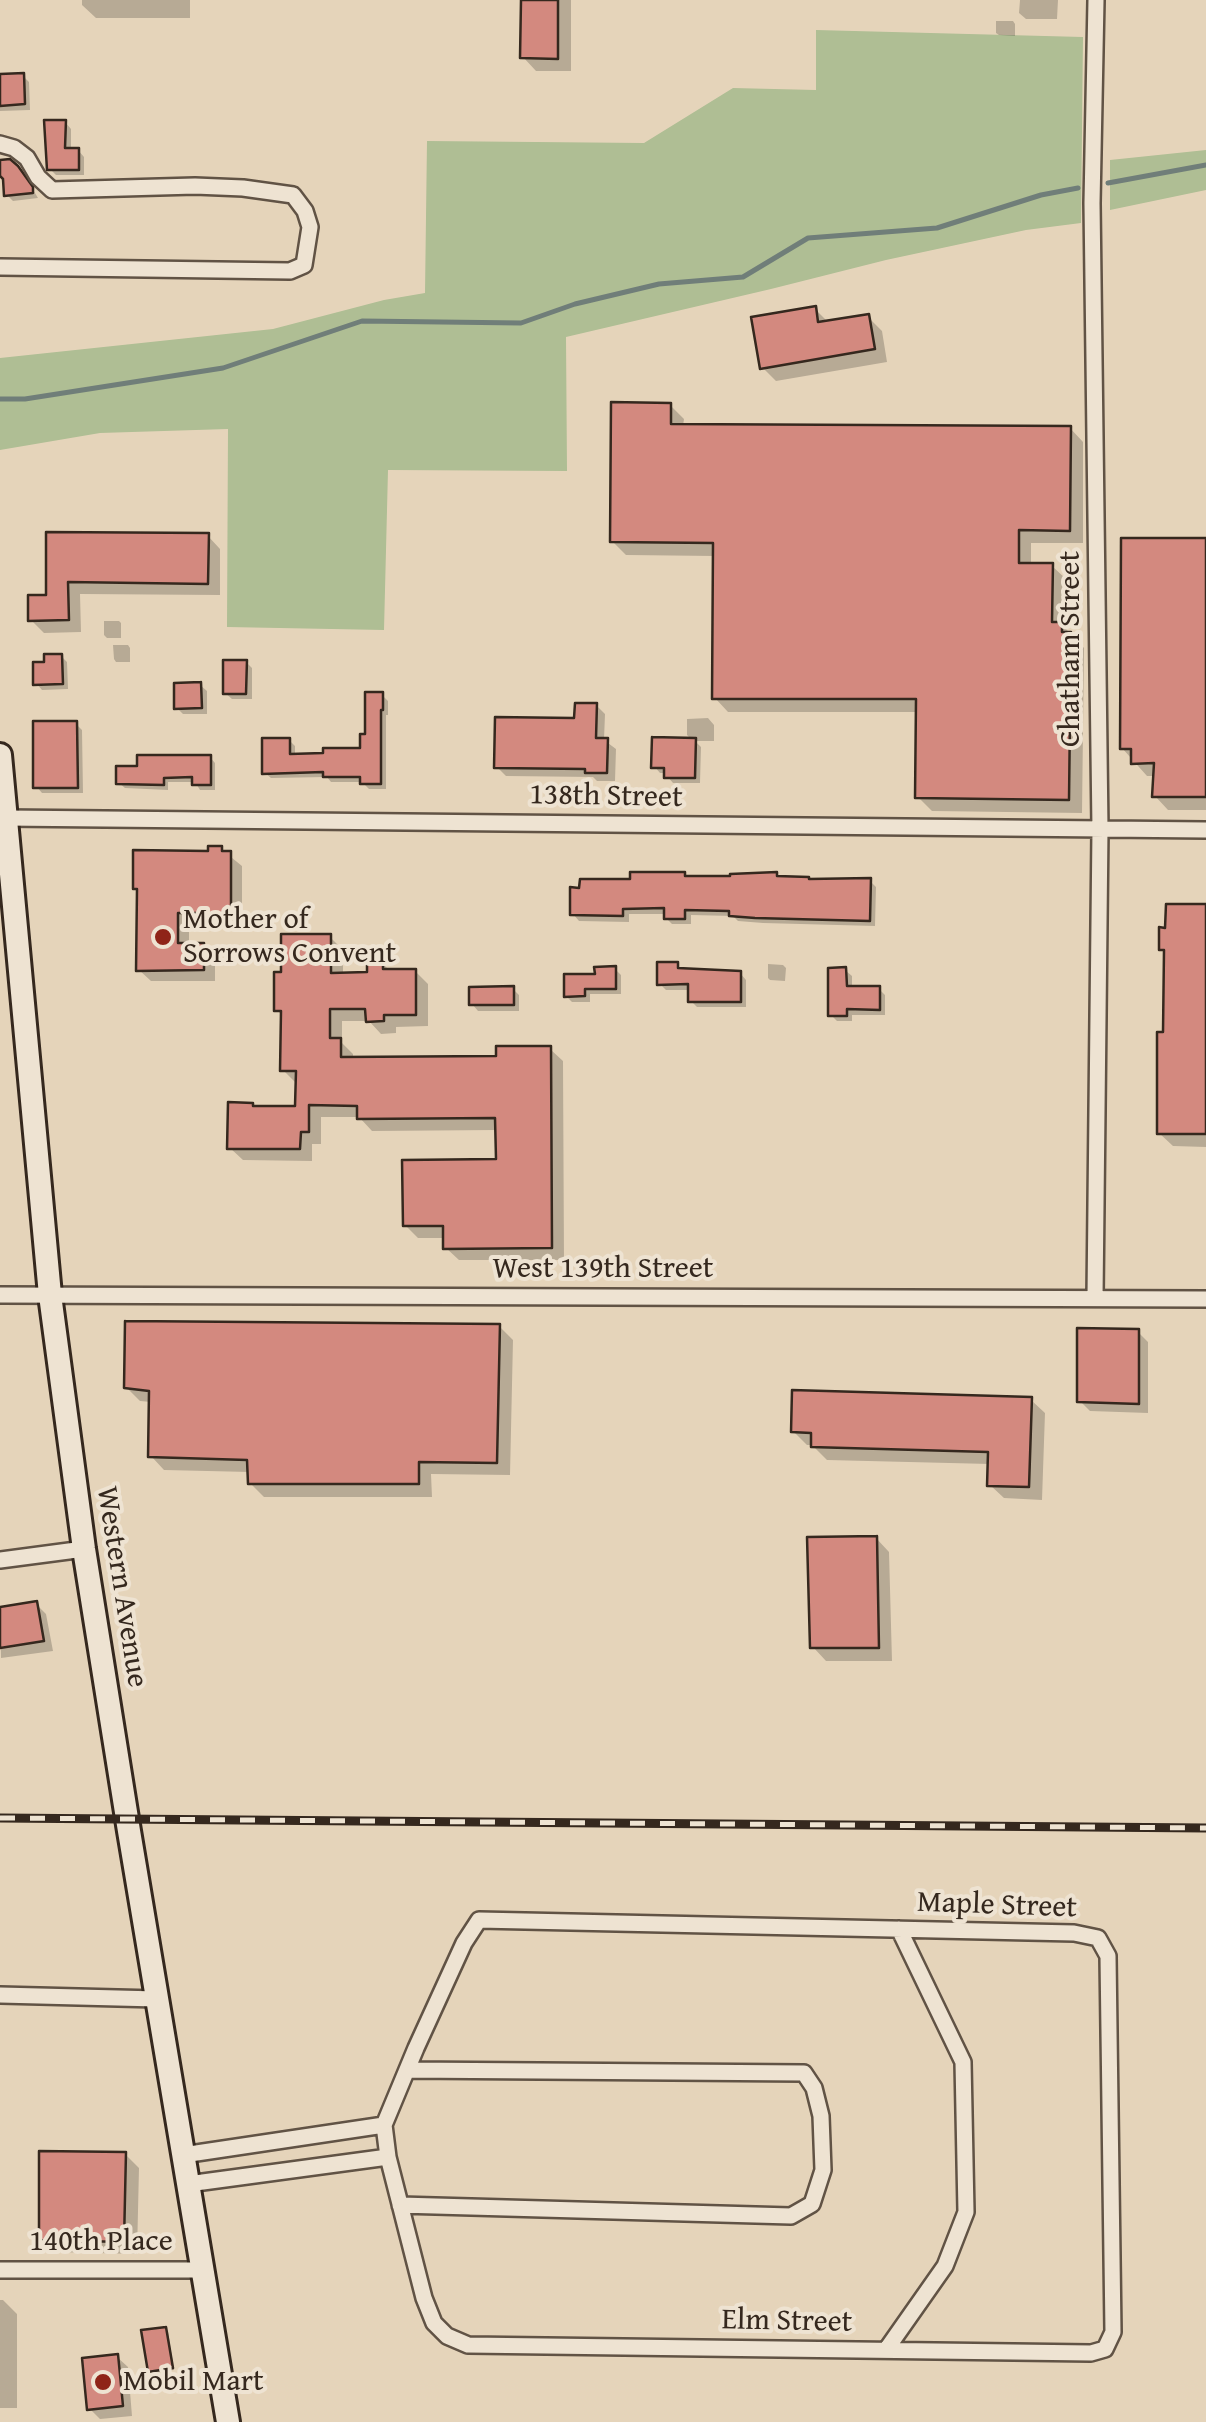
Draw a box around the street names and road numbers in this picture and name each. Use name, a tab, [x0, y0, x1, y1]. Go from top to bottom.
street label: Chatham Street	[1053, 551, 1089, 747]
street label: 138th Street	[529, 778, 683, 816]
street label: West 139th Street	[493, 1251, 713, 1287]
street label: Western Avenue	[87, 1484, 155, 1690]
street label: Maple Street	[916, 1885, 1078, 1927]
street label: 140th Place	[29, 2224, 173, 2260]
street label: Elm Street	[721, 2303, 853, 2341]

